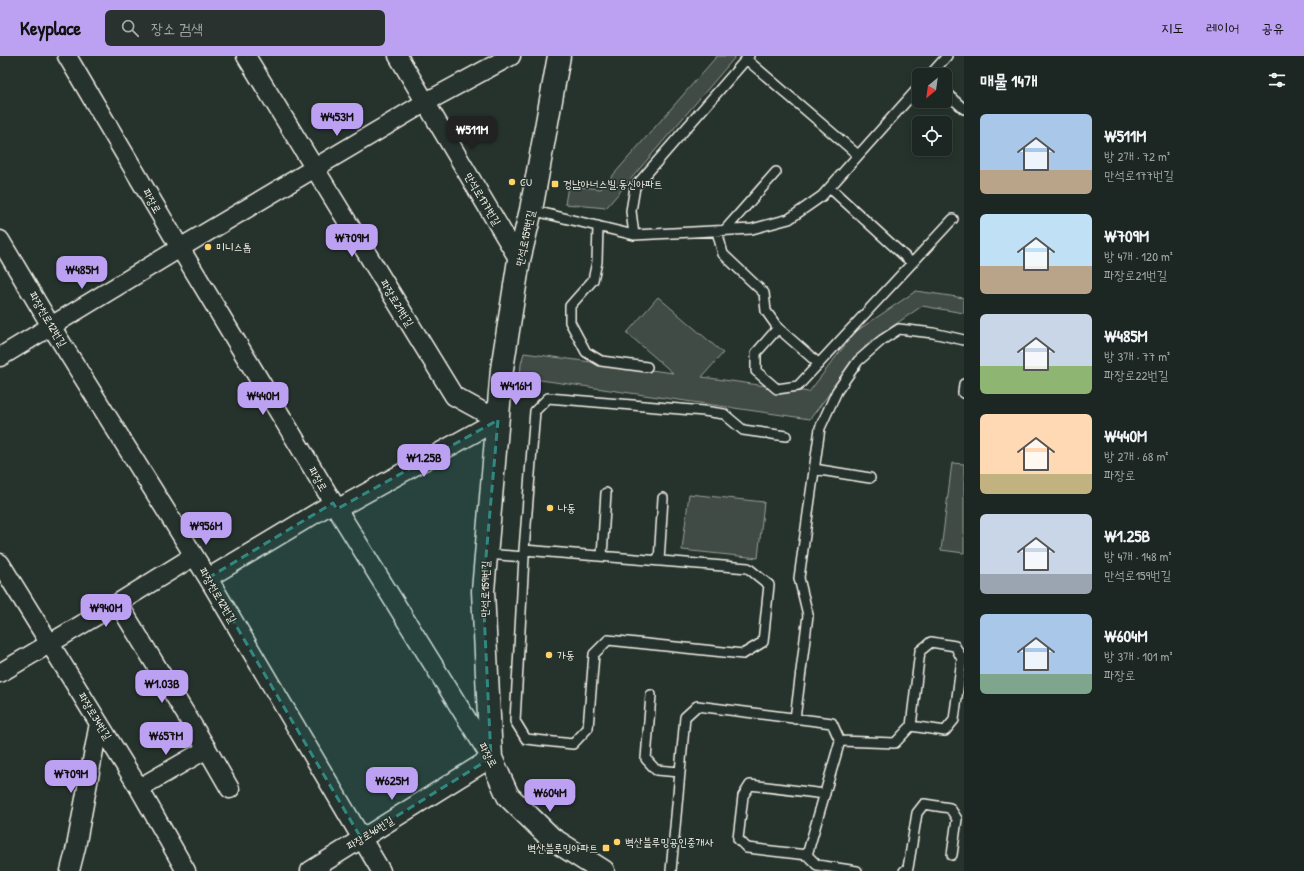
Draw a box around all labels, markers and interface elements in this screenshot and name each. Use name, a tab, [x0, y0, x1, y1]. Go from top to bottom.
search box	[105, 10, 385, 46]
text: Keyplace	[20, 15, 81, 41]
icon: search	[119, 17, 141, 39]
text: 장소 검색	[151, 18, 203, 39]
text: 지도	[1161, 18, 1184, 37]
text: 레이어	[1206, 18, 1239, 37]
text: 공유	[1261, 18, 1284, 37]
north arrow	[912, 68, 952, 108]
map controls	[912, 68, 952, 156]
text: 매물 14개	[980, 69, 1038, 92]
icon: filters	[1266, 69, 1288, 91]
pin: ₩453M	[309, 103, 365, 137]
text: ₩453M	[320, 107, 354, 125]
pin: ₩511M	[444, 116, 500, 150]
button: locate	[912, 116, 952, 156]
text: ₩511M	[456, 120, 488, 138]
text: ₩511M	[1104, 124, 1146, 147]
icon: home	[1012, 130, 1060, 178]
text: 방 2개 · 72 m²	[1104, 147, 1170, 165]
text: 만석로177번길	[1104, 166, 1174, 184]
street label: 만석로177번길	[462, 170, 504, 228]
place label: CU	[520, 175, 532, 189]
marker: CU	[507, 177, 517, 187]
place label: 경남아너스빌.동신아파트	[563, 177, 663, 191]
marker: 경남아너스빌.동신아파트	[550, 179, 560, 189]
street label: 파장로	[139, 186, 165, 216]
street label: 만석로159번길	[512, 209, 538, 267]
pin: ₩709M	[324, 224, 380, 258]
text: ₩709M	[1104, 224, 1149, 247]
text: ₩709M	[335, 228, 369, 246]
icon: home	[1012, 230, 1060, 278]
place label: 미니스톱	[216, 240, 252, 254]
marker: 미니스톱	[203, 242, 213, 252]
text: 방 4개 · 120 m²	[1104, 247, 1173, 265]
pin: ₩485M	[54, 256, 110, 290]
text: ₩485M	[65, 260, 99, 278]
text: 파장로21번길	[1104, 266, 1167, 284]
street label: 파장로21번길	[377, 277, 417, 329]
street label: 파장천로12번길	[26, 289, 70, 349]
text: ₩485M	[1104, 324, 1148, 347]
icon: home	[1012, 330, 1060, 378]
text: 방 3개 · 77 m²	[1104, 347, 1170, 365]
text: 파장로22번길	[1104, 366, 1168, 384]
pin: ₩416M	[488, 372, 544, 406]
text: ₩416M	[500, 376, 532, 394]
pin: ₩440M	[235, 382, 291, 416]
text: ₩440M	[247, 386, 279, 404]
text: ₩440M	[1104, 424, 1147, 447]
icon: home	[1012, 430, 1060, 478]
pin: ₩1.25B	[391, 444, 457, 478]
text: 방 2개 · 68 m²	[1104, 447, 1168, 465]
text: ₩1.25B	[406, 448, 442, 466]
street label: 파장로	[305, 464, 331, 494]
text: 파장로	[1104, 466, 1135, 484]
place label: 나동	[558, 501, 576, 515]
marker: 나동	[545, 503, 555, 513]
pin: ₩956M	[178, 512, 234, 546]
text: ₩956M	[190, 516, 222, 534]
text: ₩1.25B	[1104, 524, 1150, 547]
icon: home	[1012, 530, 1060, 578]
text: 방 4개 · 148 m²	[1104, 547, 1171, 565]
street label: 만석로159번길	[478, 560, 492, 618]
street label: 파장천로12번길	[196, 565, 240, 625]
text: 만석로159번길	[1104, 566, 1171, 584]
pin: ₩940M	[78, 594, 134, 628]
text: ₩940M	[90, 598, 122, 616]
text: ₩604M	[1104, 624, 1148, 647]
icon: home	[1012, 630, 1060, 678]
text: 방 3개 · 101 m²	[1104, 647, 1172, 665]
place label: 가동	[557, 648, 575, 662]
marker: 가동	[544, 650, 554, 660]
text: 파장로	[1104, 666, 1135, 684]
pin: ₩1.03B	[129, 670, 195, 704]
text: ₩1.03B	[144, 674, 180, 692]
street label: 파장로34번길	[75, 690, 115, 742]
pin: ₩657M	[138, 722, 194, 756]
text: ₩657M	[149, 726, 183, 744]
street label: 파장로	[475, 740, 501, 770]
pin: ₩709M	[43, 760, 99, 794]
text: ₩709M	[54, 764, 88, 782]
pin: ₩625M	[364, 767, 420, 801]
text: ₩625M	[375, 771, 409, 789]
pin: ₩604M	[522, 779, 578, 813]
text: ₩604M	[533, 783, 567, 801]
street label: 파장로46번길	[344, 813, 396, 853]
place label: 벽산블루밍공인중개사	[625, 835, 714, 849]
marker: 벽산블루밍공인중개사	[612, 837, 622, 847]
place label: 벽산블루밍아파트	[527, 841, 598, 855]
marker: 벽산블루밍아파트	[601, 843, 611, 853]

